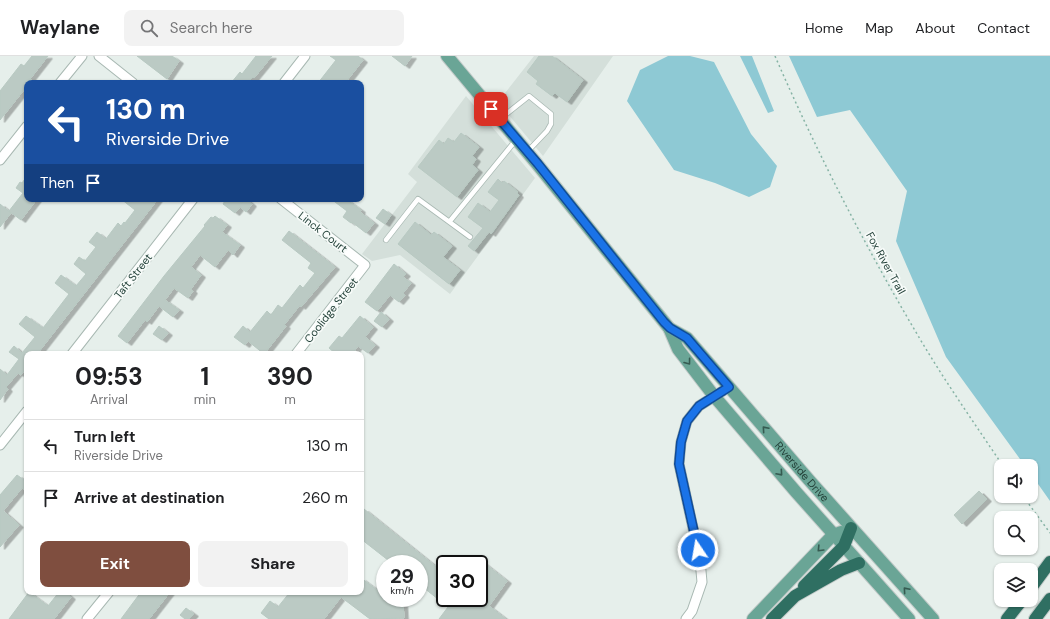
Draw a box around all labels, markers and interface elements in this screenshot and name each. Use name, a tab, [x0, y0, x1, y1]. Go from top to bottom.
search box	[124, 10, 404, 46]
text: Waylane	[20, 15, 100, 40]
icon: search	[138, 17, 160, 39]
text: Search here	[170, 18, 253, 38]
text: Home	[805, 19, 843, 37]
text: Map	[865, 19, 893, 37]
text: About	[915, 19, 955, 37]
text: Contact	[977, 19, 1030, 37]
text: 130 m	[106, 91, 186, 128]
pin	[474, 92, 508, 126]
icon: left	[40, 96, 92, 148]
icon: arrive	[480, 98, 502, 120]
text: Riverside Drive	[106, 127, 229, 151]
icon: arrive	[82, 172, 104, 194]
text: Then	[40, 173, 74, 193]
street label: Linck Court	[296, 208, 350, 256]
street label: Fox River Trail	[863, 229, 909, 297]
street label: Taft Street	[111, 251, 155, 301]
street label: Coolidge Street	[301, 274, 361, 346]
one-way arrow	[683, 358, 690, 365]
text: 09:53	[75, 361, 143, 392]
text: 1	[200, 361, 209, 392]
text: 390	[267, 361, 313, 392]
text: Arrival	[90, 391, 128, 408]
text: min	[194, 391, 216, 408]
text: m	[284, 391, 296, 408]
text: Turn left	[74, 427, 135, 447]
one-way arrow	[763, 427, 770, 434]
icon: left	[40, 435, 62, 457]
text: 130 m	[307, 436, 348, 456]
street label: Riverside Drive	[772, 439, 832, 505]
text: Riverside Drive	[74, 447, 163, 464]
map controls	[994, 459, 1038, 607]
button: sound	[994, 459, 1038, 503]
one-way arrow	[775, 469, 782, 476]
icon: arrive	[40, 487, 62, 509]
text: Arrive at destination	[74, 488, 225, 508]
text: 260 m	[302, 488, 348, 508]
button: search	[994, 511, 1038, 555]
position arrow	[677, 529, 719, 571]
button: Exit	[40, 541, 190, 587]
button: Share	[198, 541, 348, 587]
one-way arrow	[817, 544, 824, 552]
speed limit sign: 30	[436, 555, 488, 607]
text: 29	[390, 563, 414, 589]
button: layers	[994, 563, 1038, 607]
text: km/h	[390, 584, 414, 597]
one-way arrow	[904, 587, 911, 595]

